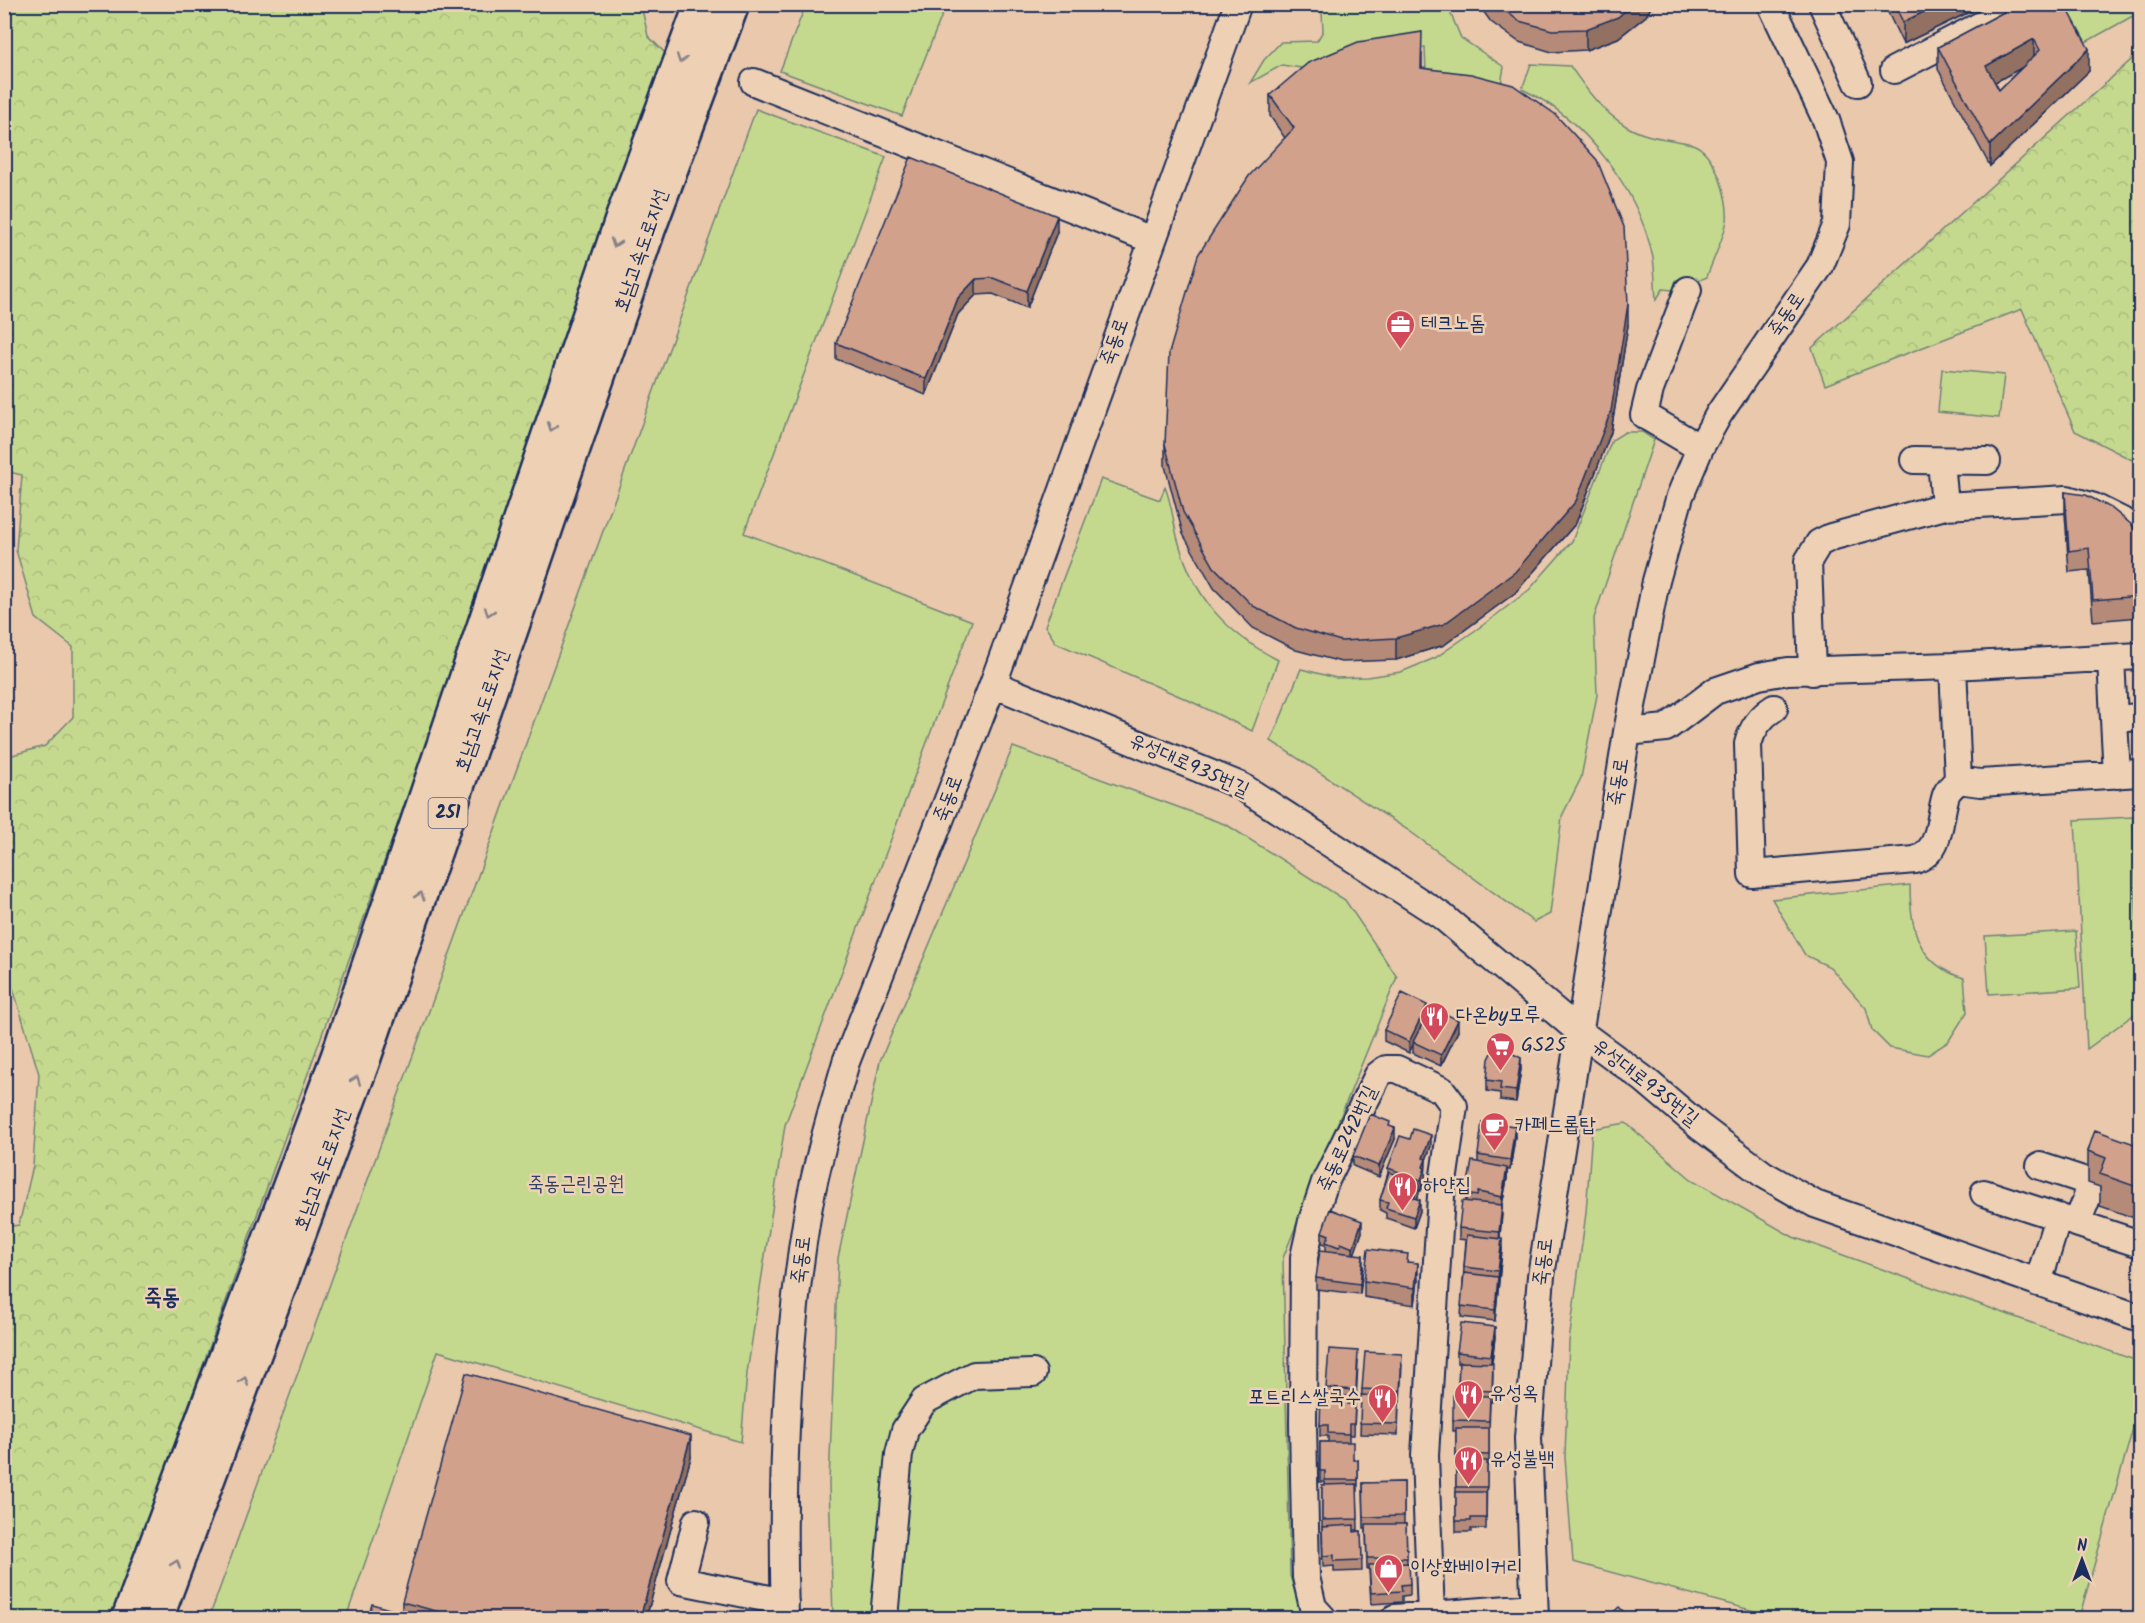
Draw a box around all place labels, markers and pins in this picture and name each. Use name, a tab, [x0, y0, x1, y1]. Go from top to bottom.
office icon: 테크노돔	[1384, 308, 1416, 350]
place label: 테크노돔	[1421, 308, 1485, 340]
restaurant icon: 다온by모루	[1419, 1000, 1451, 1042]
place label: 다온by모루	[1456, 1000, 1540, 1032]
supermarket icon: GS25	[1484, 1030, 1516, 1072]
place label: GS25	[1521, 1030, 1567, 1062]
cafe icon: 카페드롭탑	[1478, 1110, 1510, 1152]
place label: 카페드롭탑	[1515, 1110, 1595, 1142]
restaurant icon: 하얀집	[1386, 1170, 1418, 1212]
place label: 하얀집	[1423, 1170, 1471, 1202]
restaurant icon: 유성옥	[1453, 1378, 1485, 1420]
place label: 유성옥	[1490, 1378, 1538, 1410]
place label: 포트리스쌀국수	[1248, 1382, 1361, 1414]
restaurant icon: 포트리스쌀국수	[1366, 1382, 1398, 1424]
restaurant icon: 유성불백	[1453, 1444, 1485, 1486]
place label: 유성불백	[1490, 1444, 1554, 1476]
shop icon: 이상화베이커리	[1373, 1552, 1405, 1594]
place label: 이상화베이커리	[1410, 1552, 1523, 1584]

